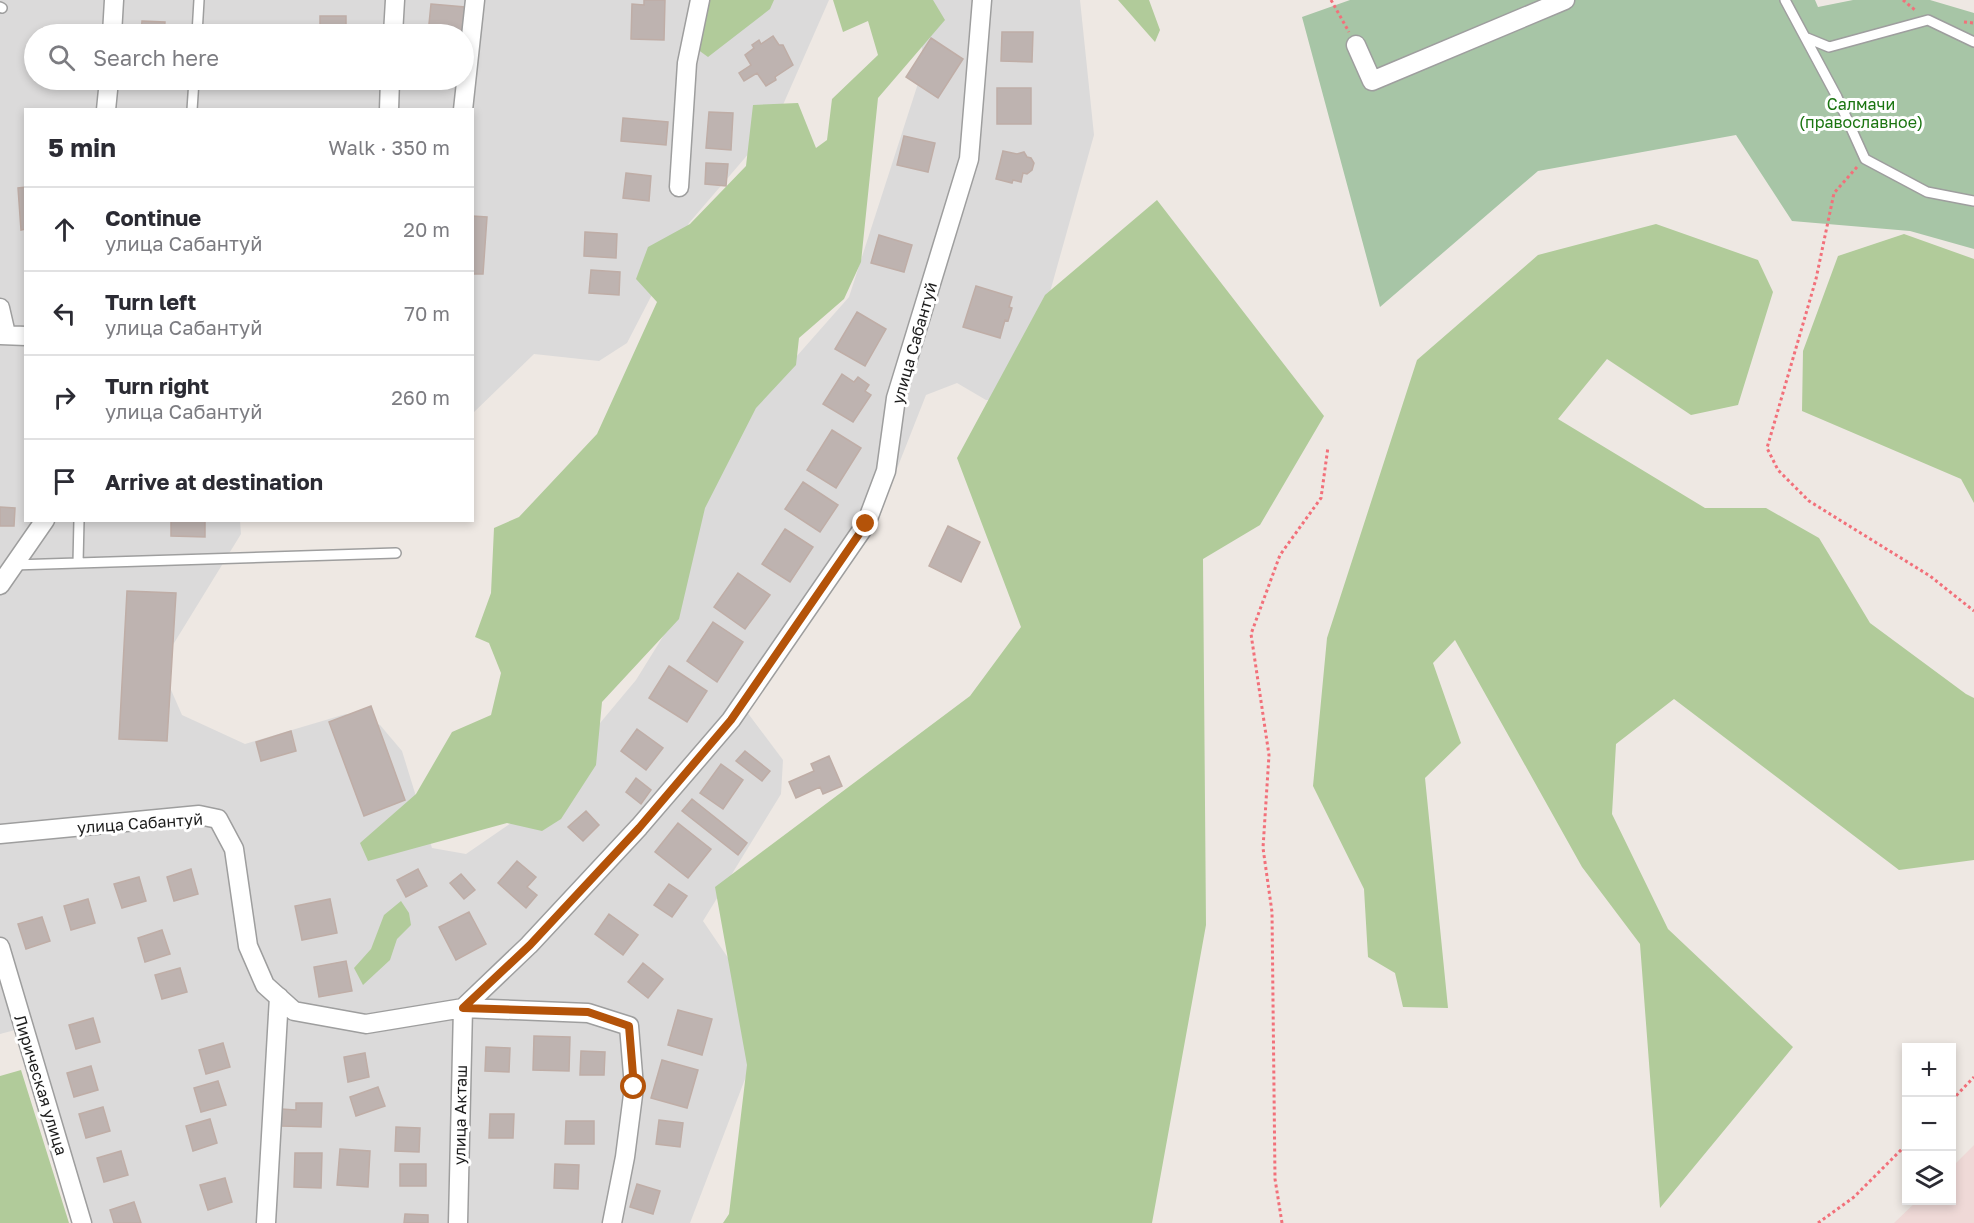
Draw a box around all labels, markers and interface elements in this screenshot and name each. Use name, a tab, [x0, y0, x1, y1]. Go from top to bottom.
search box	[24, 24, 474, 90]
icon: search	[45, 41, 78, 74]
text: Search here	[93, 44, 219, 71]
park label: Салмачи (православное)	[1799, 94, 1923, 132]
text: 5 min	[48, 132, 116, 163]
text: Walk · 350 m	[328, 135, 450, 159]
text: Continue	[105, 204, 201, 231]
icon: ahead	[48, 213, 81, 246]
text: 20 m	[403, 217, 450, 241]
text: улица Сабантуй	[105, 231, 263, 255]
street label: улица Сабантуй	[887, 280, 941, 406]
text: Turn left	[105, 288, 196, 315]
icon: left	[48, 297, 81, 330]
text: 70 m	[404, 301, 450, 325]
text: улица Сабантуй	[105, 315, 263, 339]
text: Turn right	[105, 372, 209, 399]
icon: right	[48, 381, 81, 414]
text: 260 m	[391, 385, 450, 409]
text: улица Сабантуй	[105, 399, 263, 423]
icon: arrive	[48, 465, 81, 498]
text: Arrive at destination	[105, 468, 323, 495]
route end	[852, 510, 878, 536]
street label: улица Сабантуй	[76, 809, 204, 837]
street label: Лирическая улица	[10, 1012, 72, 1158]
map controls	[1902, 1043, 1956, 1205]
button: +	[1902, 1043, 1956, 1097]
street label: улица Акташ	[449, 1065, 471, 1165]
route start	[620, 1073, 646, 1099]
button: −	[1902, 1097, 1956, 1151]
button: layers	[1902, 1151, 1956, 1205]

